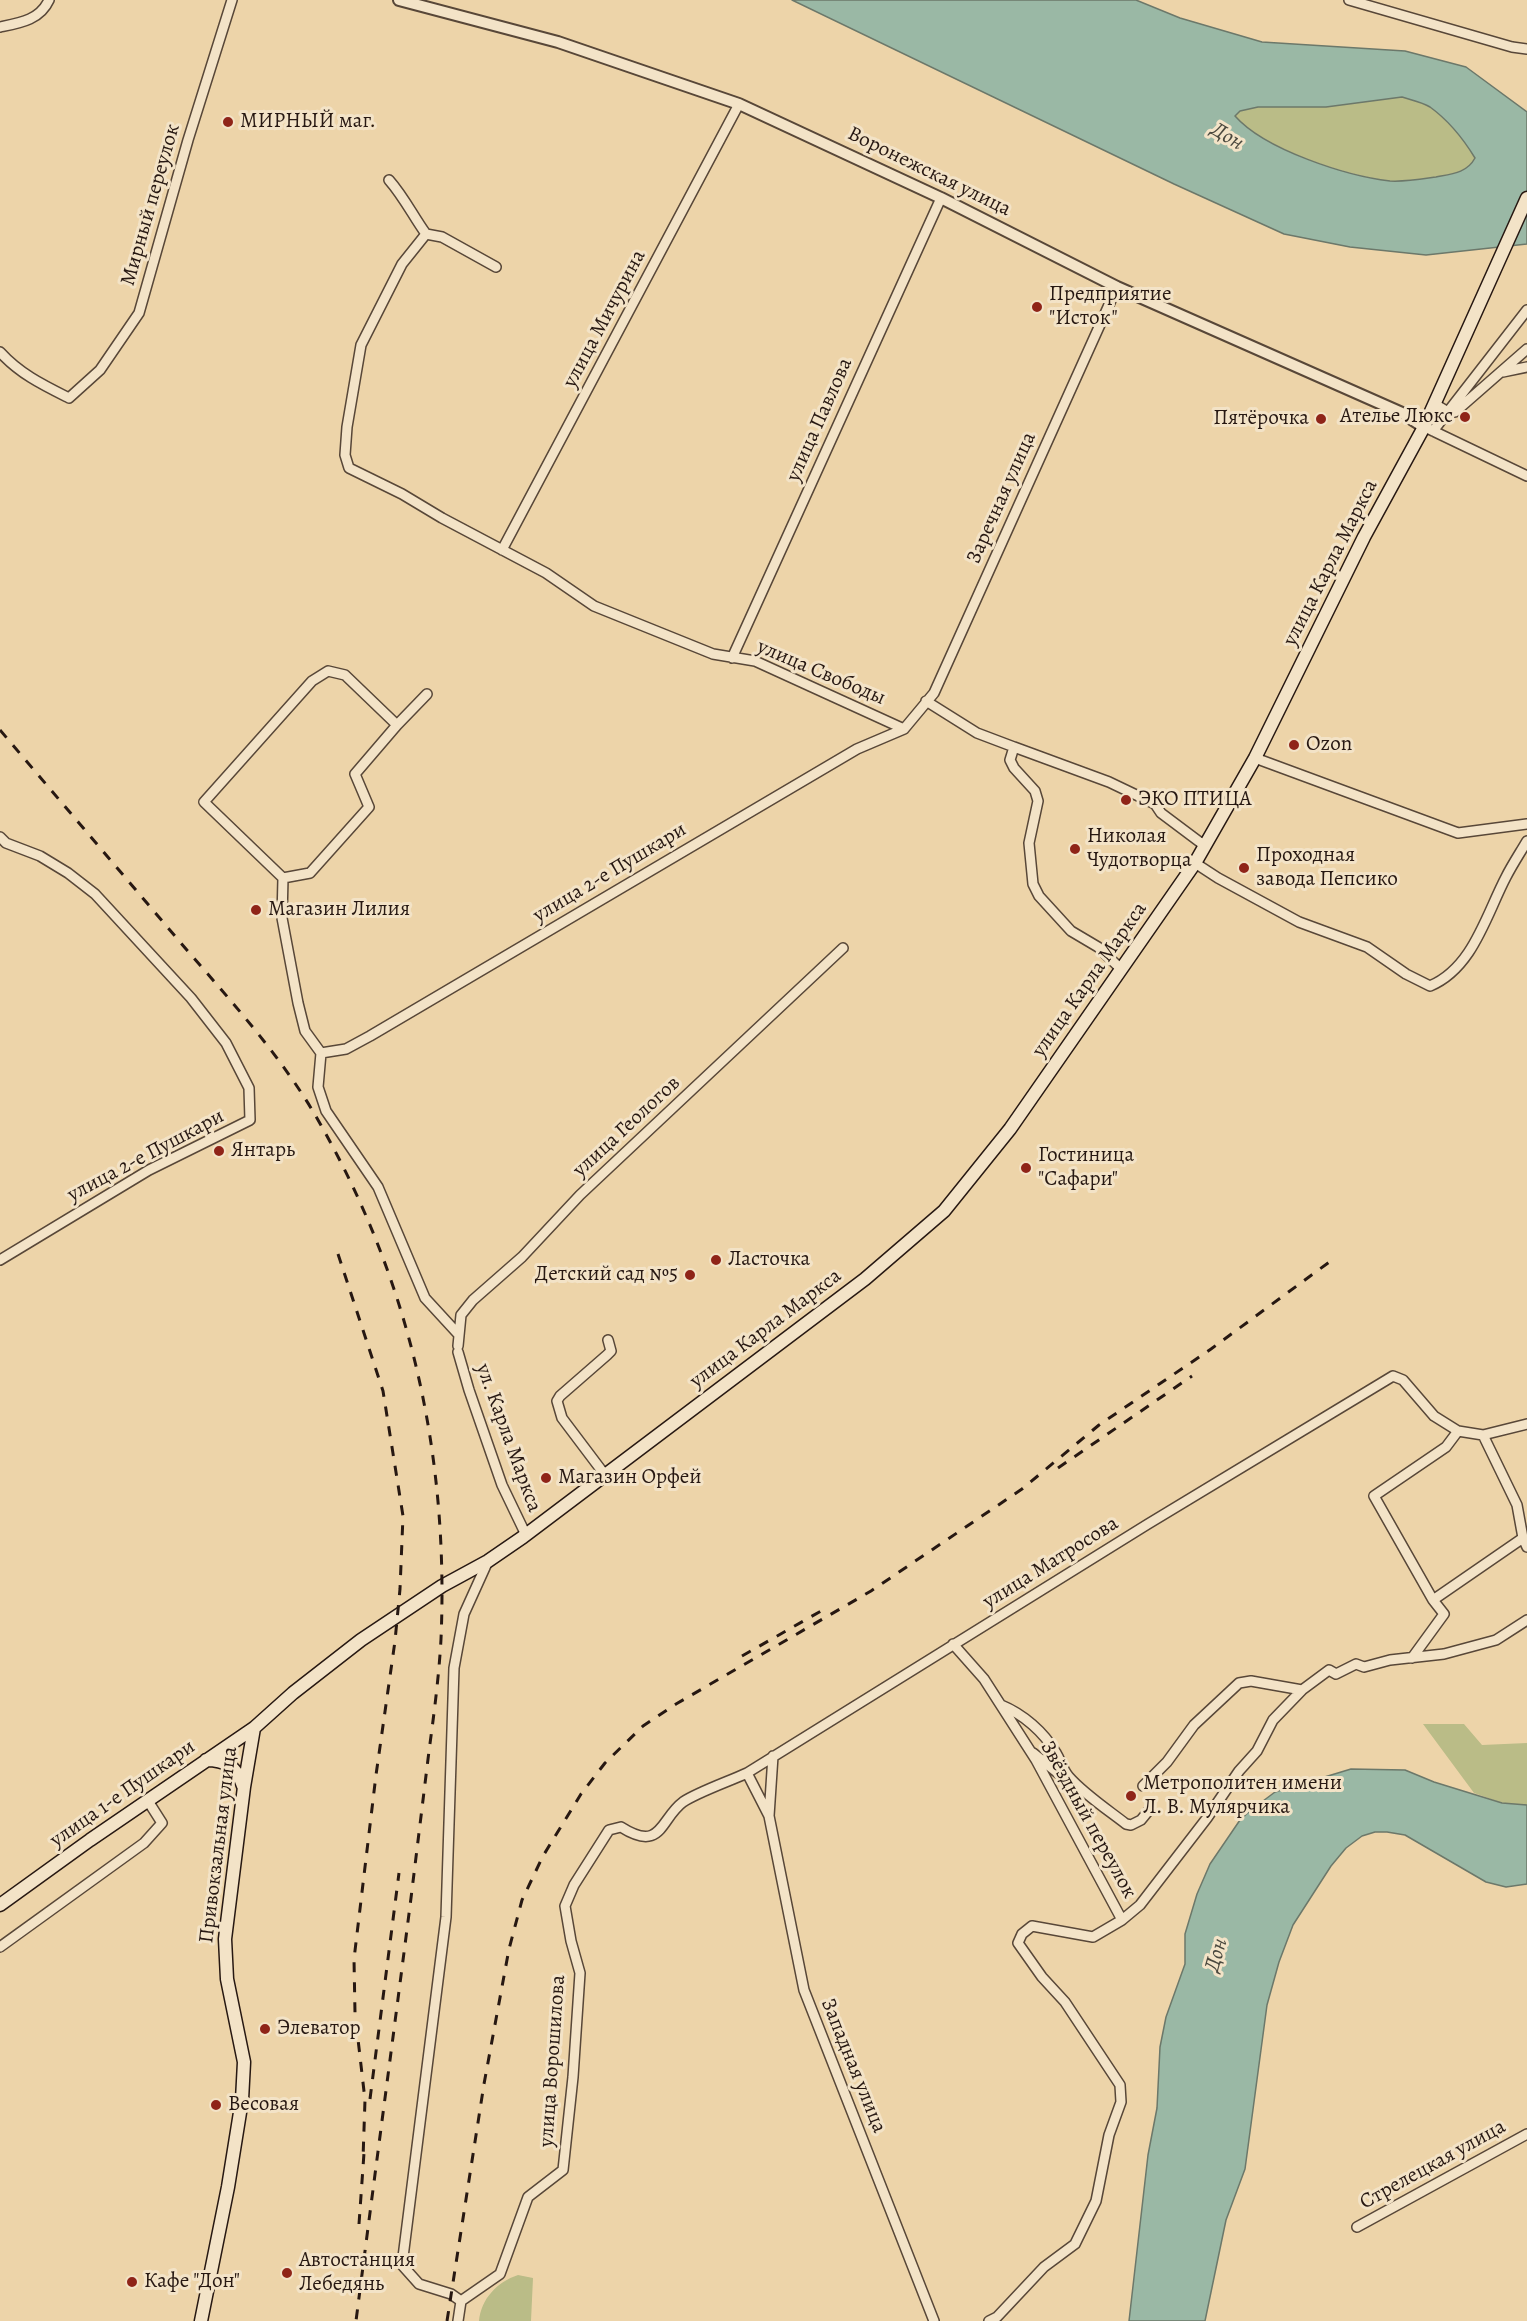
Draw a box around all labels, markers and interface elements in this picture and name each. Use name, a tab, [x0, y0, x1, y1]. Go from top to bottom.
place label: МИРНЫЙ маг.	[240, 109, 376, 135]
marker: МИРНЫЙ маг.	[221, 115, 235, 129]
water label: Дон	[1206, 117, 1248, 157]
street label: Мирный переулок	[116, 121, 186, 289]
street label: Воронежская улица	[843, 122, 1015, 222]
street label: улица Мичурина	[558, 246, 652, 392]
place label: Предприятие "Исток"	[1049, 282, 1171, 332]
marker: Предприятие "Исток"	[1030, 300, 1044, 314]
street label: улица Павлова	[782, 354, 858, 486]
place label: Ателье Люкс	[1340, 404, 1453, 430]
place label: Пятёрочка	[1213, 406, 1309, 432]
marker: Ателье Люкс	[1458, 410, 1472, 424]
marker: Пятёрочка	[1314, 412, 1328, 426]
street label: Заречная улица	[962, 428, 1042, 568]
street label: улица Карла Маркса	[1278, 476, 1384, 650]
street label: улица Свободы	[753, 635, 889, 711]
place label: Ozon	[1306, 732, 1352, 758]
marker: Ozon	[1287, 738, 1301, 752]
place label: ЭКО ПТИЦА	[1138, 787, 1252, 813]
marker: ЭКО ПТИЦА	[1119, 793, 1133, 807]
street label: улица 2-е Пушкари	[529, 817, 691, 929]
place label: Николая Чудотворца	[1087, 824, 1192, 874]
marker: Николая Чудотворца	[1068, 842, 1082, 856]
place label: Проходная завода Пепсико	[1256, 843, 1398, 893]
marker: Проходная завода Пепсико	[1237, 861, 1251, 875]
place label: Магазин Лилия	[268, 897, 410, 923]
street label: улица Карла Маркса	[1027, 898, 1153, 1062]
marker: Магазин Лилия	[249, 903, 263, 917]
street label: улица Геологов	[568, 1071, 686, 1183]
street label: улица 2-е Пушкари	[63, 1104, 229, 1208]
place label: Янтарь	[231, 1138, 295, 1164]
place label: Гостиница "Сафари"	[1038, 1143, 1134, 1193]
marker: Янтарь	[212, 1144, 226, 1158]
marker: Гостиница "Сафари"	[1019, 1161, 1033, 1175]
place label: Ласточка	[728, 1247, 810, 1273]
marker: Ласточка	[709, 1253, 723, 1267]
place label: Детский сад №5	[535, 1262, 678, 1288]
street label: улица Карла Маркса	[685, 1264, 847, 1394]
marker: Детский сад №5	[683, 1268, 697, 1282]
street label: ул. Карла Маркса	[469, 1360, 547, 1516]
place label: Магазин Орфей	[558, 1465, 702, 1491]
marker: Магазин Орфей	[539, 1471, 553, 1485]
street label: улица Матросова	[979, 1511, 1123, 1615]
street label: улица 1-е Пушкари	[46, 1735, 200, 1853]
street label: Звёздный переулок	[1034, 1737, 1142, 1903]
street label: Привокзальная улица	[194, 1745, 244, 1945]
place label: Метрополитен имени Л. В. Мулярчика	[1143, 1771, 1342, 1821]
marker: Метрополитен имени Л. В. Мулярчика	[1124, 1789, 1138, 1803]
water label: Дон	[1200, 1935, 1234, 1975]
street label: улица Ворошилова	[534, 1974, 572, 2148]
street label: Западная улица	[815, 1995, 891, 2137]
place label: Элеватор	[277, 2016, 361, 2042]
marker: Элеватор	[258, 2022, 272, 2036]
place label: Весовая	[228, 2092, 299, 2118]
marker: Весовая	[209, 2098, 223, 2112]
street label: Стрелецкая улица	[1356, 2115, 1510, 2215]
place label: Автостанция Лебедянь	[299, 2248, 415, 2298]
marker: Автостанция Лебедянь	[280, 2266, 294, 2280]
place label: Кафе "Дон"	[144, 2269, 240, 2295]
marker: Кафе "Дон"	[125, 2275, 139, 2289]

